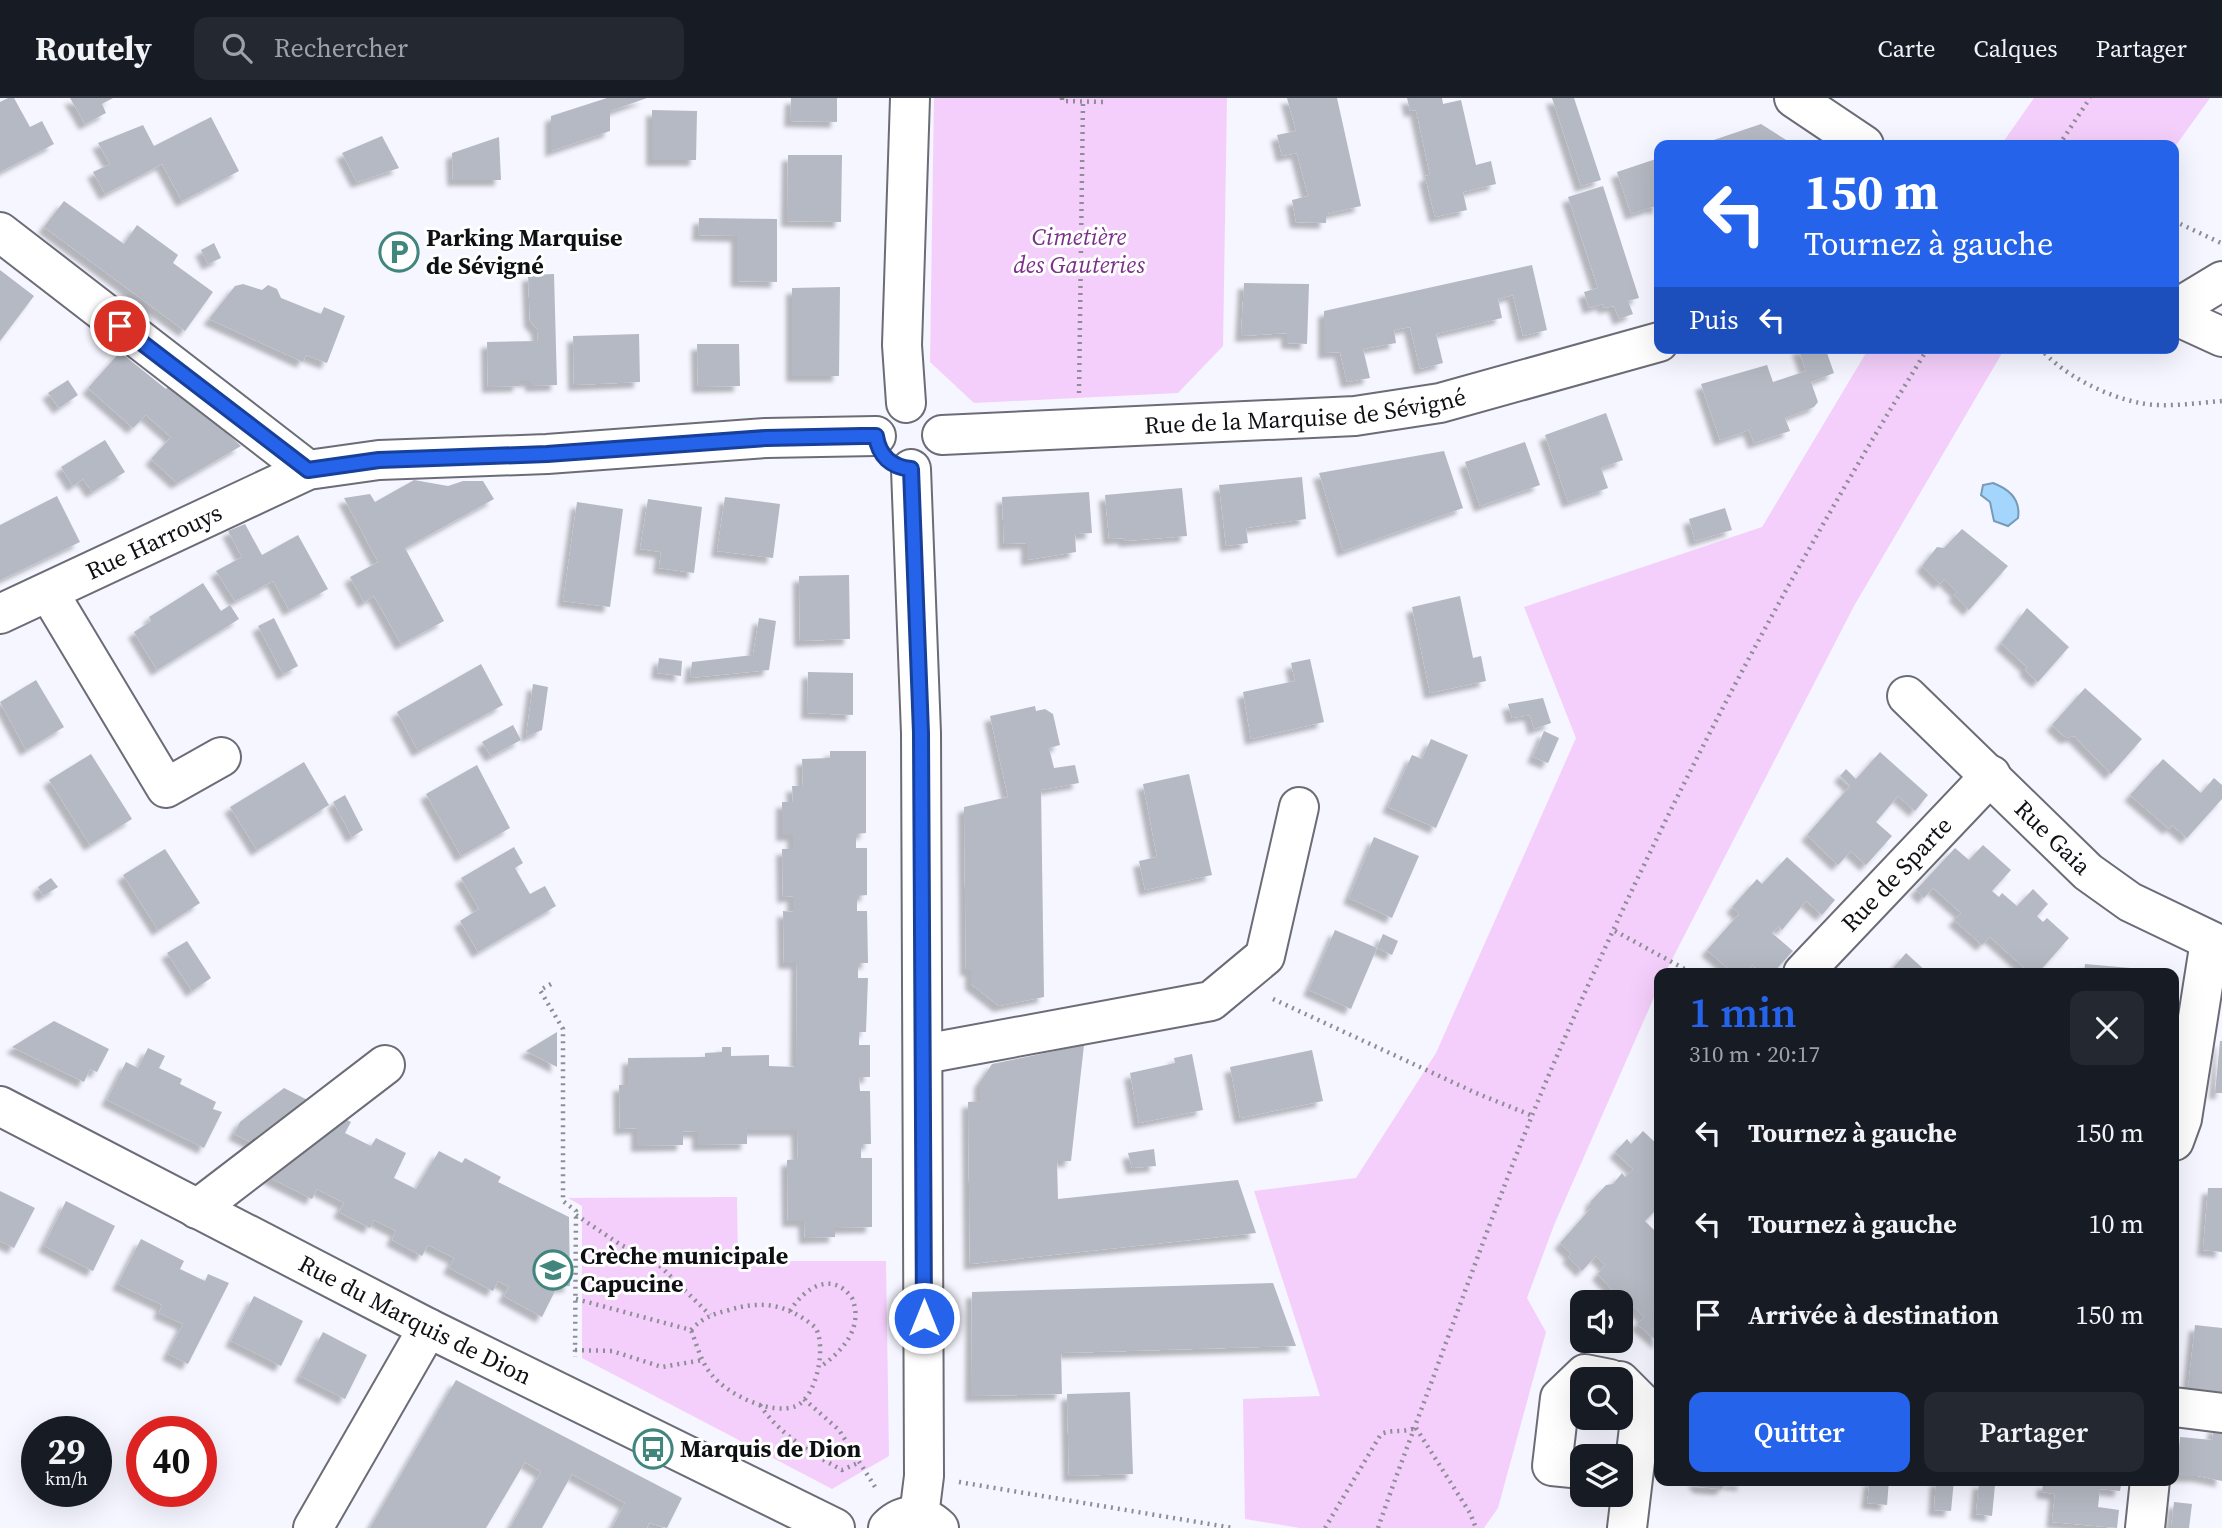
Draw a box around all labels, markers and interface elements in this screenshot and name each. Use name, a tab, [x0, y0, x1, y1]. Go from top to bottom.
search box	[194, 17, 684, 80]
text: Routely	[35, 26, 152, 71]
icon: search	[218, 29, 256, 67]
text: Rechercher	[274, 30, 408, 66]
text: Carte	[1878, 32, 1936, 65]
text: Calques	[1974, 32, 2058, 65]
text: Partager	[2096, 32, 2187, 65]
text: 150 m	[1804, 158, 1939, 225]
icon: left	[1689, 168, 1780, 259]
park label: Cimetière des Gauteries	[1013, 220, 1145, 281]
place label: Parking Marquise de Sévigné	[426, 221, 622, 282]
text: Tournez à gauche	[1804, 222, 2053, 266]
parking icon: Parking Marquise de Sévigné	[378, 231, 420, 273]
pin	[90, 296, 150, 356]
icon: left	[1753, 301, 1791, 339]
text: Puis	[1689, 302, 1739, 338]
icon: arrive	[101, 307, 139, 345]
street label: Rue de la Marquise de Sévigné	[1143, 380, 1470, 442]
street label: Rue Harrouys	[80, 496, 227, 588]
street label: Rue Gaia	[2007, 792, 2099, 883]
street label: Rue de Sparte	[1834, 809, 1959, 939]
text: 1 min	[1689, 983, 1797, 1041]
button: close	[2070, 991, 2144, 1065]
text: 310 m · 20:17	[1689, 1038, 1820, 1070]
icon: left	[1689, 1114, 1727, 1152]
text: Tournez à gauche	[1748, 1115, 1957, 1151]
text: 150 m	[2076, 1115, 2144, 1151]
icon: left	[1689, 1205, 1727, 1243]
text: Tournez à gauche	[1748, 1206, 1957, 1242]
text: 10 m	[2089, 1206, 2144, 1242]
place label: Crèche municipale Capucine	[580, 1239, 788, 1300]
street label: Rue du Marquis de Dion	[293, 1247, 537, 1392]
school or university icon: Crèche municipale Capucine	[532, 1249, 574, 1291]
position arrow	[887, 1281, 961, 1355]
map controls	[1570, 1290, 1633, 1507]
button: sound	[1570, 1290, 1633, 1353]
icon: arrive	[1689, 1296, 1727, 1334]
text: Arrivée à destination	[1748, 1297, 1999, 1333]
text: 150 m	[2076, 1297, 2144, 1333]
button: search	[1570, 1367, 1633, 1430]
button: Quitter	[1689, 1392, 1910, 1472]
button: Partager	[1924, 1392, 2144, 1472]
speed limit sign: 40	[126, 1416, 217, 1507]
text: 29	[48, 1428, 85, 1476]
bus stop icon: Marquis de Dion	[632, 1428, 674, 1470]
place label: Marquis de Dion	[680, 1432, 862, 1465]
button: layers	[1570, 1444, 1633, 1507]
text: km/h	[45, 1466, 88, 1491]

